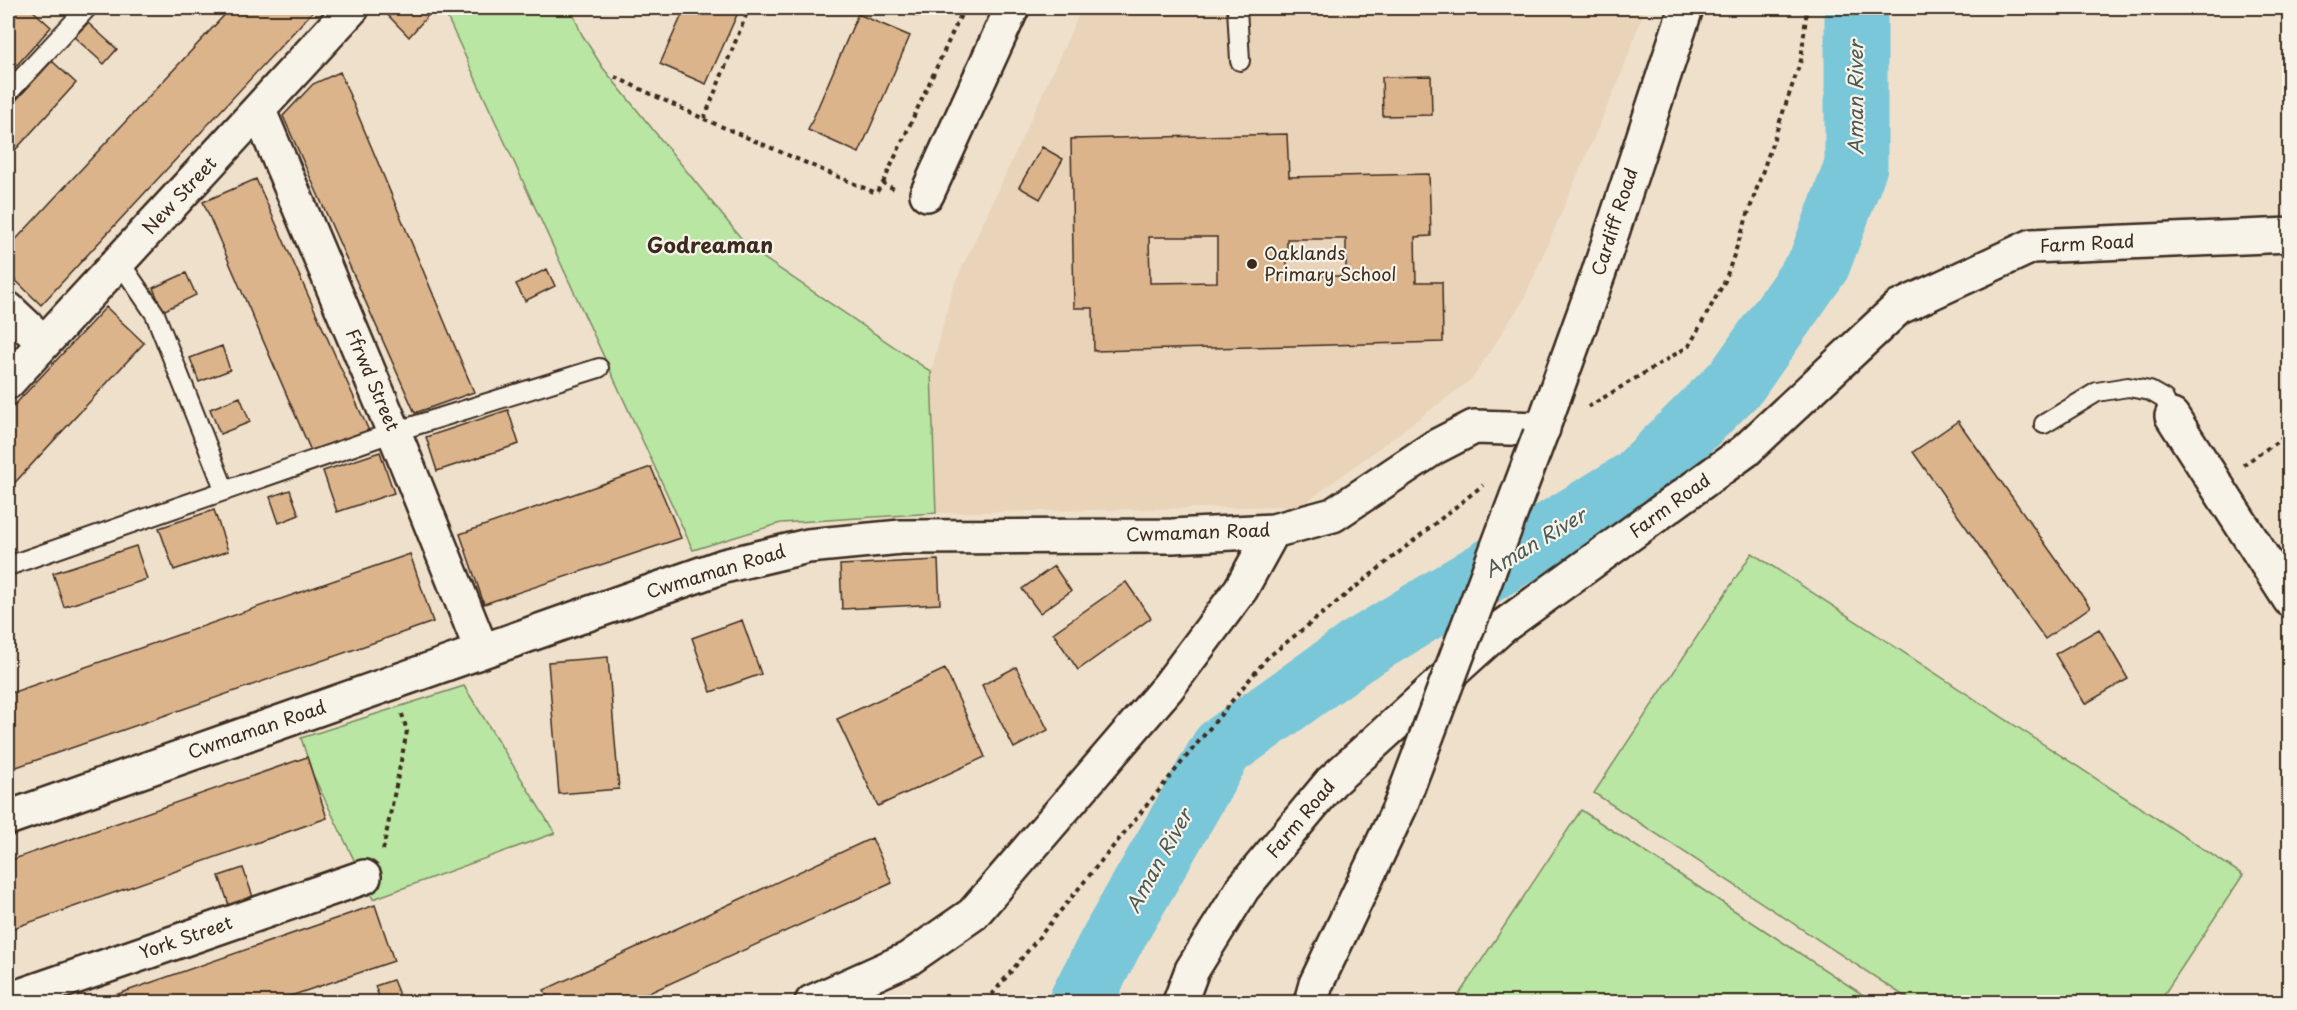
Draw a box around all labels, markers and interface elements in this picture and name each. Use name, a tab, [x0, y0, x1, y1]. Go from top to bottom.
water label: Aman River	[1840, 38, 1870, 155]
street label: New Street	[136, 150, 222, 240]
street label: Cardiff Road	[1583, 164, 1644, 279]
street label: Farm Road	[2039, 227, 2135, 258]
district label: Godreaman	[647, 228, 773, 260]
place label: Oaklands Primary School	[1264, 239, 1396, 287]
marker: Oaklands Primary School	[1245, 257, 1259, 271]
street label: Ffrwd Street	[340, 324, 407, 435]
street label: Farm Road	[1623, 466, 1715, 544]
water label: Aman River	[1478, 498, 1594, 584]
street label: Cwmaman Road	[1125, 515, 1271, 548]
street label: Cwmaman Road	[643, 537, 788, 605]
street label: Cwmaman Road	[184, 692, 329, 765]
street label: Farm Road	[1259, 773, 1341, 863]
water label: Aman River	[1117, 801, 1200, 918]
street label: York Street	[135, 908, 236, 965]

